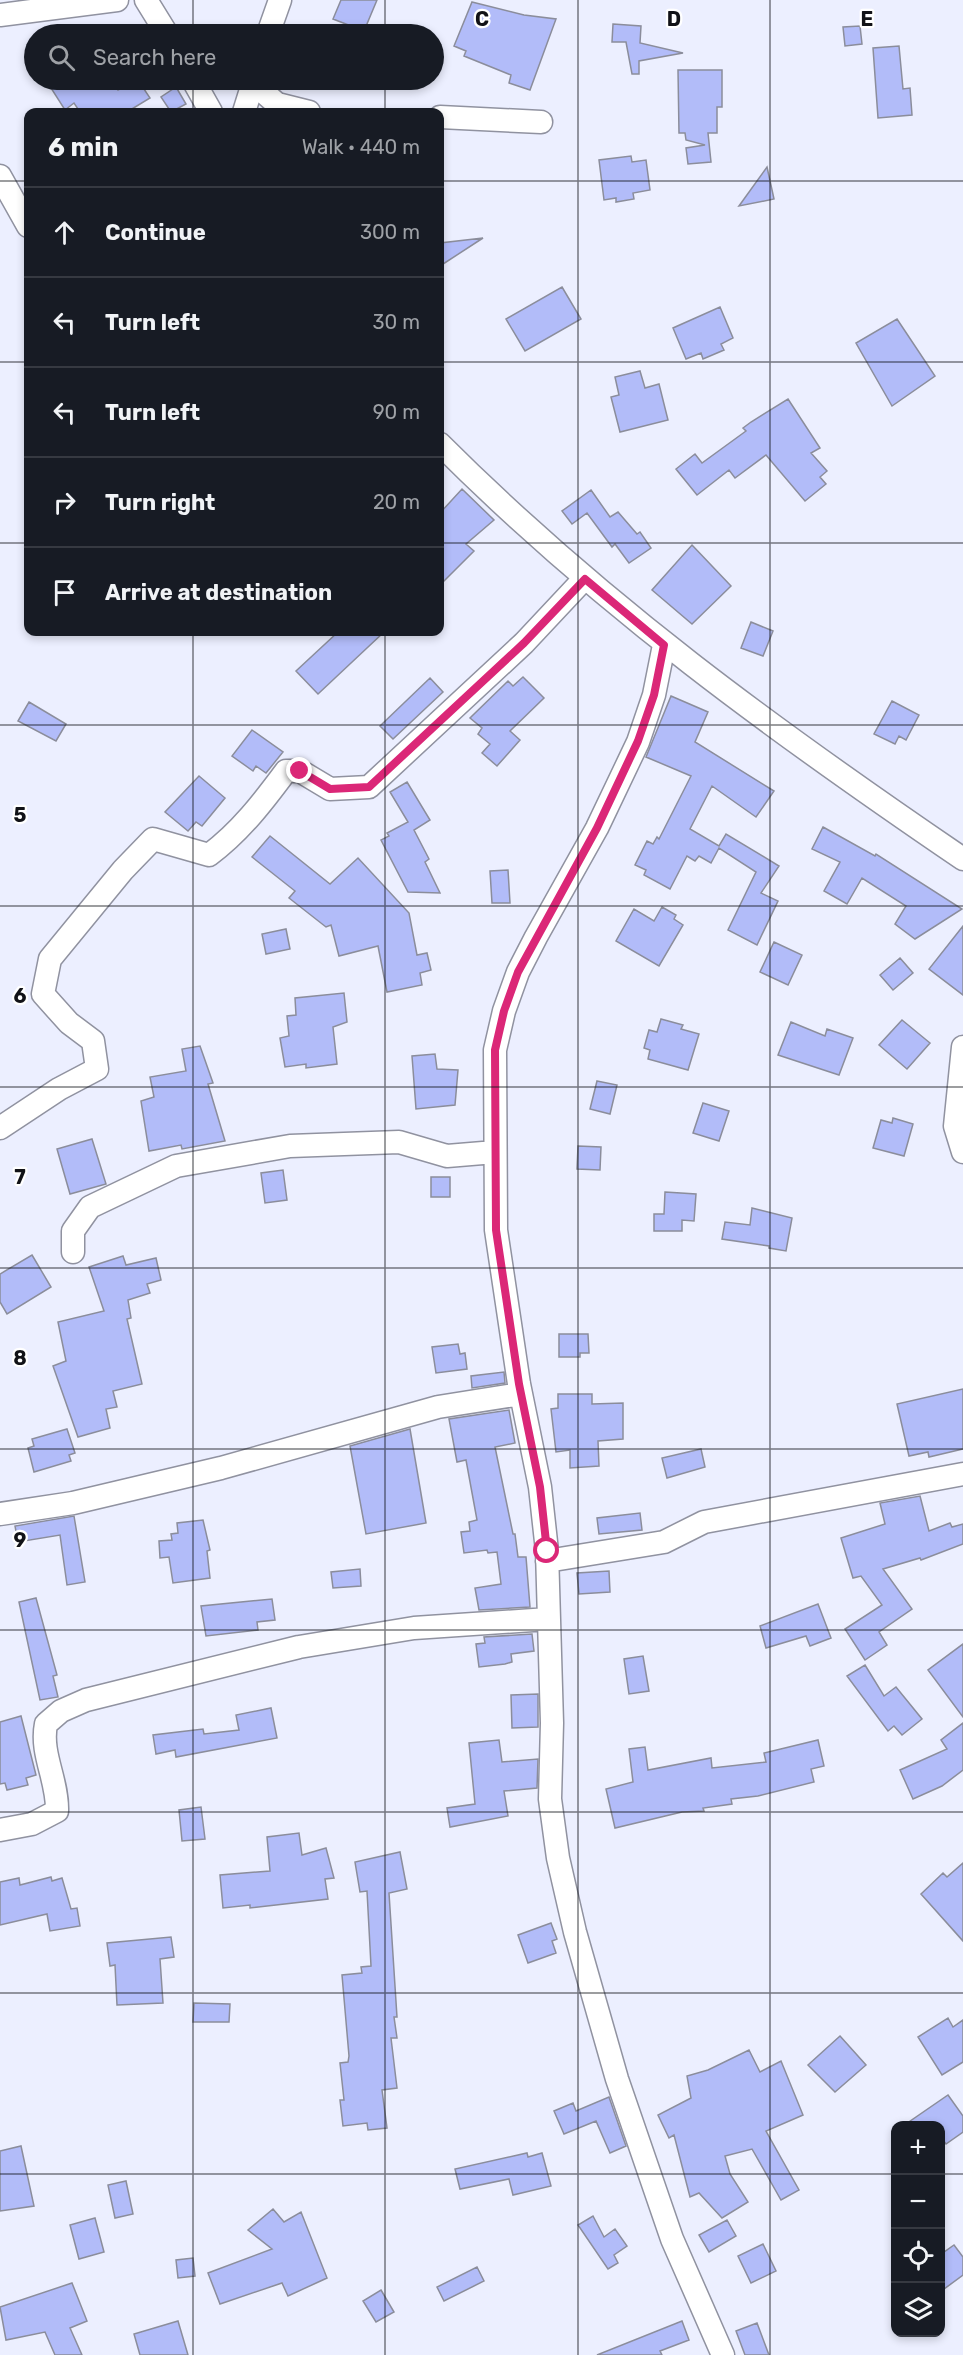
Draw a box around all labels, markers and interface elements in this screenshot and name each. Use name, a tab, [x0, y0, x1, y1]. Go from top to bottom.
text: C	[475, 7, 489, 31]
text: D	[667, 7, 681, 31]
text: E	[861, 7, 873, 31]
search box	[24, 24, 444, 90]
icon: search	[45, 41, 78, 74]
text: Search here	[93, 44, 216, 71]
text: 6 min	[48, 132, 118, 163]
text: Walk · 440 m	[302, 135, 420, 159]
icon: ahead	[48, 216, 81, 249]
text: Continue	[105, 219, 206, 246]
text: 300 m	[360, 220, 420, 244]
icon: left	[48, 306, 81, 339]
text: Turn left	[105, 309, 200, 336]
text: 30 m	[373, 310, 420, 334]
icon: left	[48, 396, 81, 429]
text: Turn left	[105, 399, 200, 426]
text: 90 m	[373, 400, 420, 424]
icon: right	[48, 486, 81, 519]
text: Turn right	[105, 489, 215, 516]
text: 20 m	[373, 490, 420, 514]
icon: arrive	[48, 576, 81, 609]
text: Arrive at destination	[105, 579, 332, 606]
route end	[286, 757, 312, 783]
text: 5	[14, 803, 27, 827]
text: 6	[13, 984, 27, 1008]
text: 7	[14, 1165, 26, 1189]
text: 8	[13, 1346, 27, 1370]
text: 9	[14, 1528, 27, 1552]
route start	[533, 1537, 559, 1563]
map controls	[891, 2121, 945, 2337]
button: +	[891, 2121, 945, 2175]
button: −	[891, 2175, 945, 2229]
button: locate	[891, 2229, 945, 2283]
button: layers	[891, 2283, 945, 2337]

